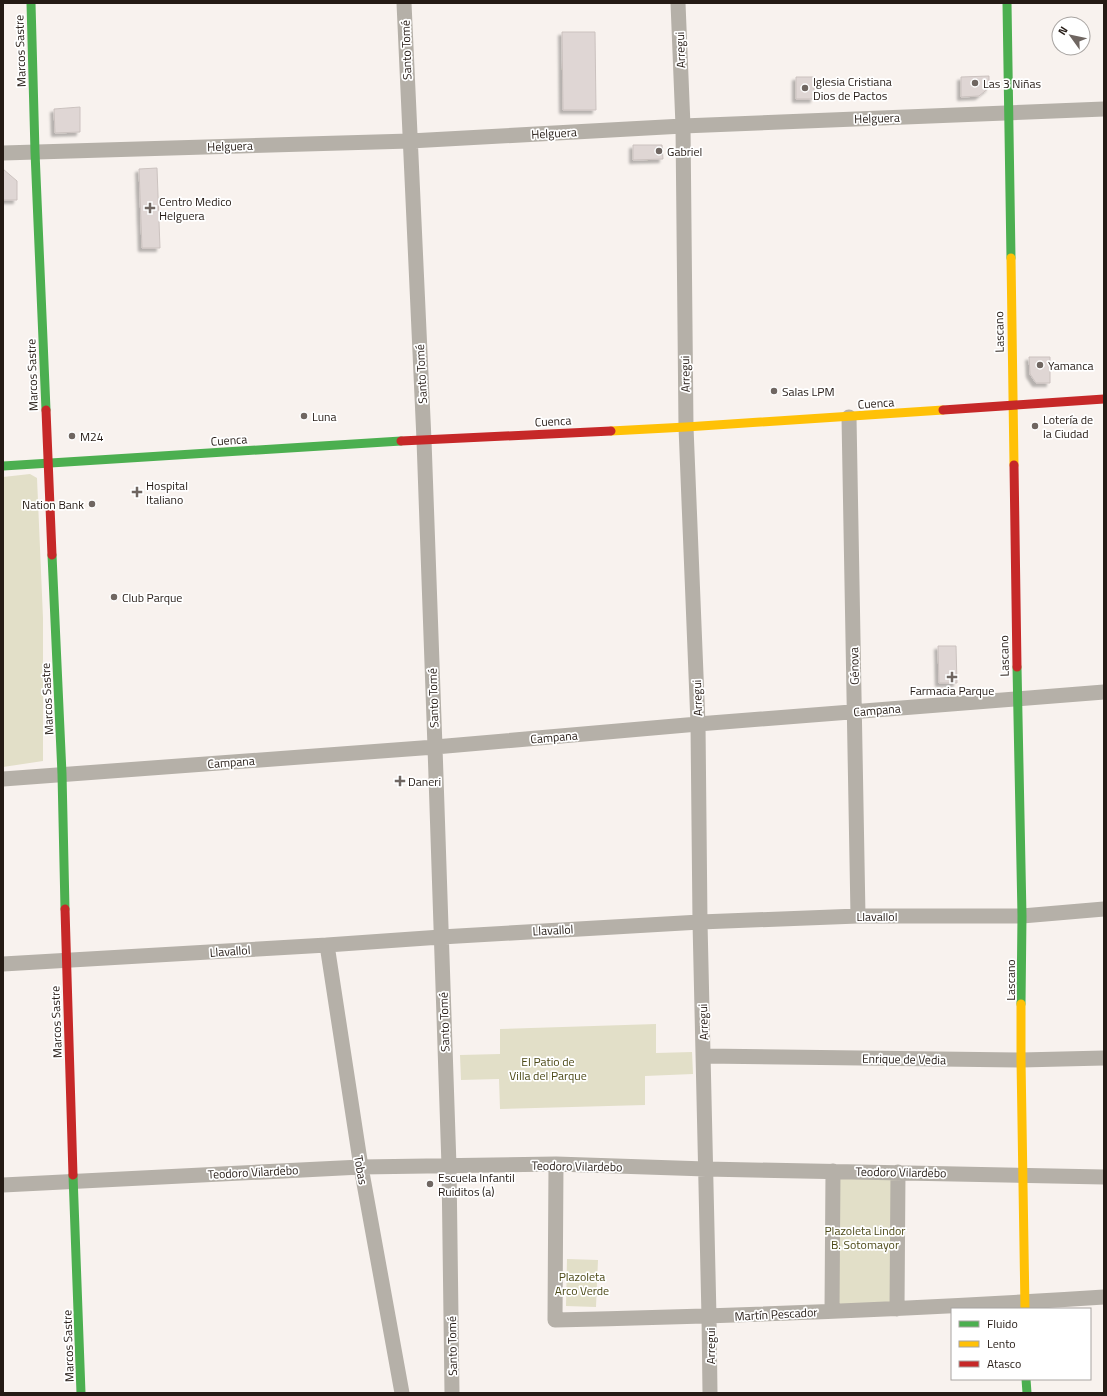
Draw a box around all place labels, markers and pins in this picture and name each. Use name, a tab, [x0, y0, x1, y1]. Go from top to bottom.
place label: Iglesia Cristiana Dios de Pactos	[813, 72, 892, 105]
place label: Las 3 Niñas	[983, 74, 1042, 93]
marker: Las 3 Niñas	[970, 78, 980, 88]
marker: Iglesia Cristiana Dios de Pactos	[800, 83, 810, 93]
place label: Gabriel	[667, 142, 702, 161]
marker: Gabriel	[654, 146, 664, 156]
place label: Centro Medico Helguera	[159, 192, 232, 225]
marker: Centro Medico Helguera	[144, 202, 156, 214]
place label: Yamanca	[1048, 356, 1093, 375]
marker: Yamanca	[1035, 360, 1045, 370]
place label: Salas LPM	[782, 382, 834, 401]
marker: Salas LPM	[769, 386, 779, 396]
place label: Luna	[312, 407, 337, 426]
place label: Lotería de la Ciudad	[1043, 410, 1093, 443]
marker: Luna	[299, 411, 309, 421]
marker: Lotería de la Ciudad	[1030, 421, 1040, 431]
place label: M24	[80, 427, 104, 446]
marker: M24	[67, 431, 77, 441]
place label: Hospital Italiano	[146, 476, 188, 509]
marker: Hospital Italiano	[131, 486, 143, 498]
place label: Nation Bank	[22, 495, 84, 514]
marker: Nation Bank	[87, 499, 97, 509]
place label: Club Parque	[122, 588, 182, 607]
marker: Club Parque	[109, 592, 119, 602]
marker: Farmacia Parque	[947, 672, 957, 682]
place label: Farmacia Parque	[910, 681, 994, 700]
place label: Daneri	[408, 772, 441, 791]
marker: Daneri	[395, 776, 405, 786]
place label: Escuela Infantil Ruiditos (a)	[438, 1168, 515, 1201]
marker: Escuela Infantil Ruiditos (a)	[425, 1179, 435, 1189]

